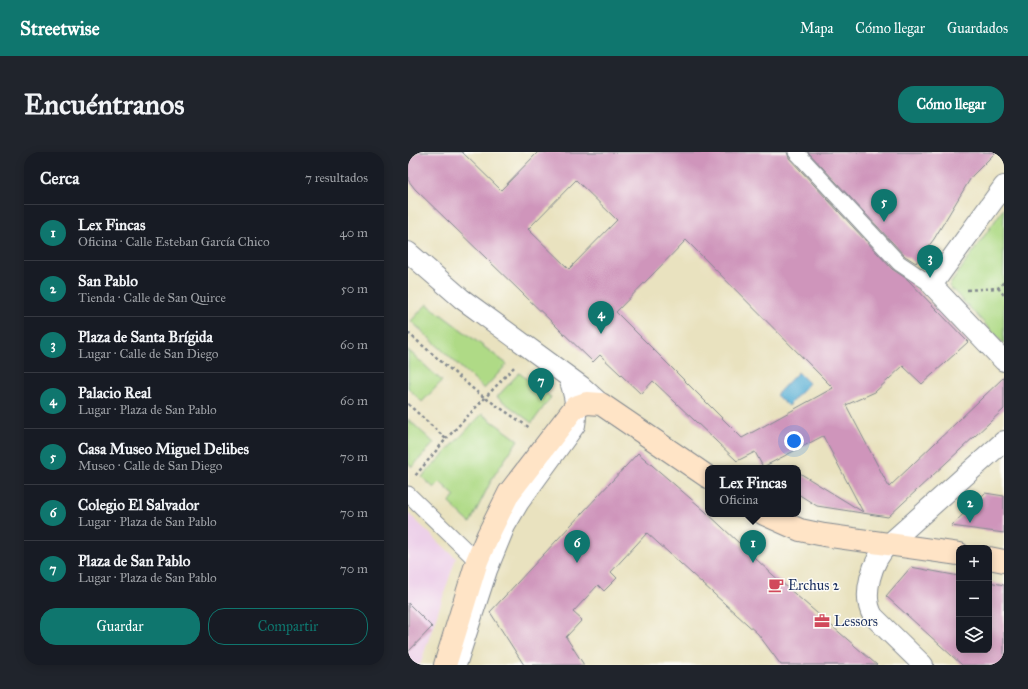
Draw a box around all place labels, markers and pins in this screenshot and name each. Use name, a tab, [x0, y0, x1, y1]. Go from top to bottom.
pin: 5	[871, 189, 897, 222]
pin: 3	[917, 245, 943, 278]
pin: 4	[588, 301, 614, 334]
pin: 7	[528, 368, 554, 401]
pin: 2	[957, 490, 983, 523]
pin: 6	[564, 530, 590, 563]
pin: 1	[740, 530, 766, 563]
cafe icon: Erchus 2	[767, 576, 785, 594]
place label: Erchus 2	[788, 577, 839, 594]
office icon: Lessors	[813, 612, 831, 630]
place label: Lessors	[834, 613, 878, 630]

